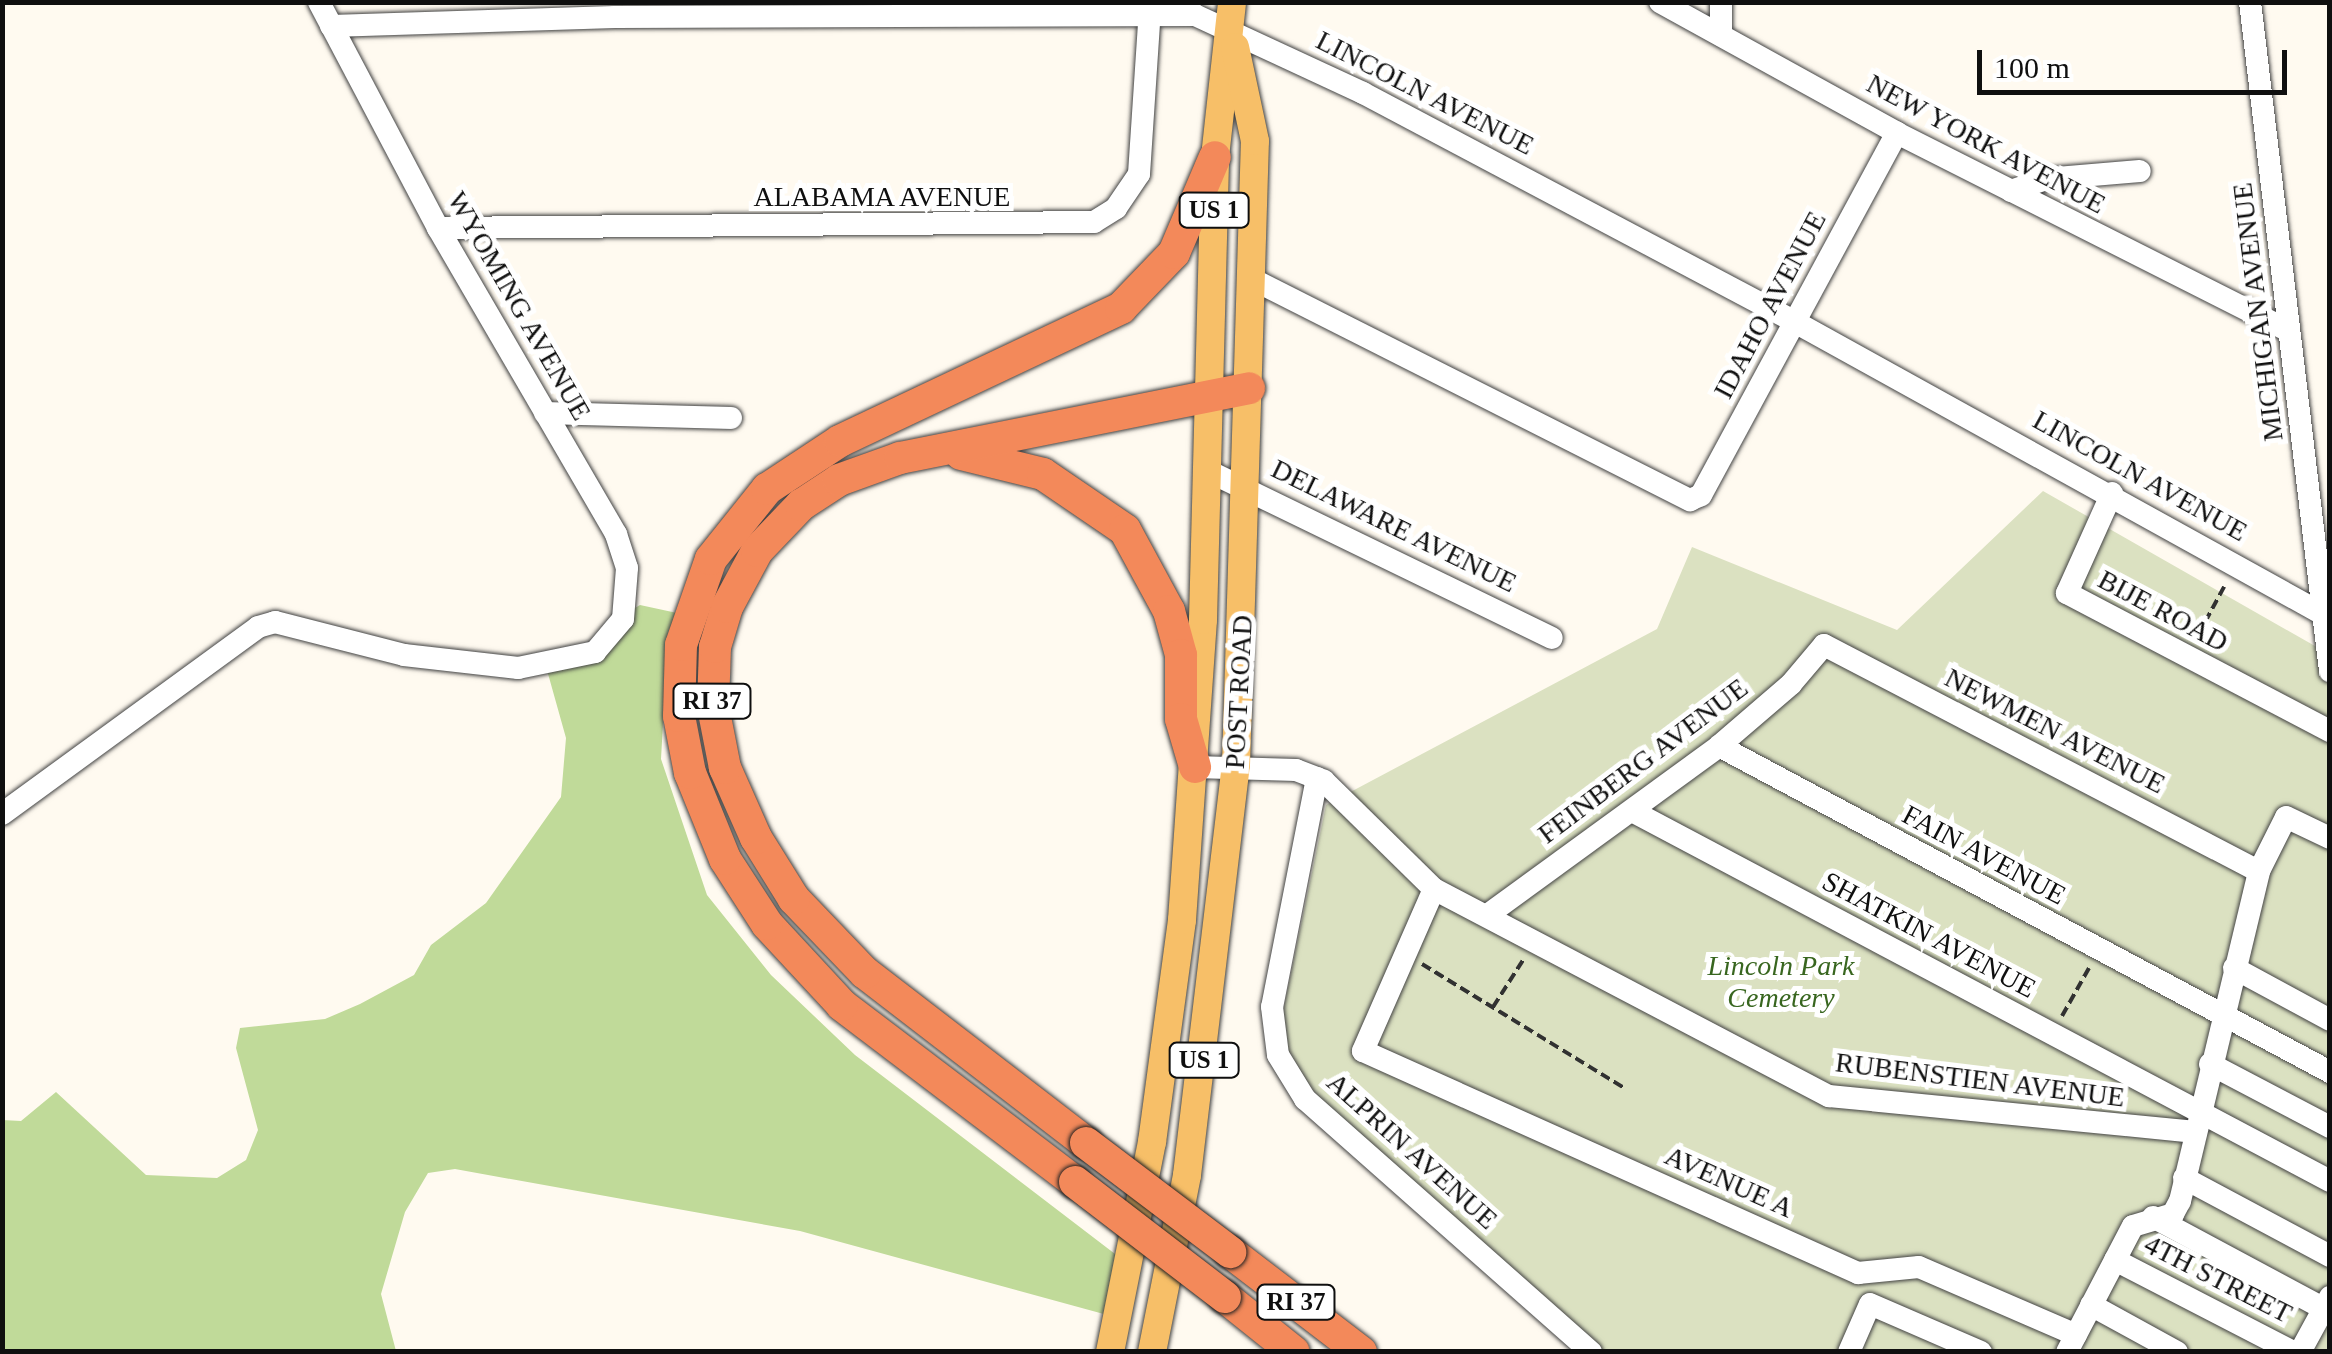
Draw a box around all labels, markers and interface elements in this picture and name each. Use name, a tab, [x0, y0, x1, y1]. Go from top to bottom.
street label: LINCOLN AVENUE	[1310, 23, 1540, 163]
scale bar	[1982, 30, 2292, 92]
text: 100 m	[1994, 51, 2070, 84]
street label: NEW YORK AVENUE	[1860, 66, 2112, 222]
street label: ALABAMA AVENUE	[752, 180, 1012, 214]
street label: MICHIGAN AVENUE	[2225, 180, 2291, 444]
street label: WYOMING AVENUE	[439, 185, 599, 427]
road number: US 1	[1176, 190, 1252, 230]
street label: IDAHO AVENUE	[1706, 205, 1834, 405]
street label: LINCOLN AVENUE	[2026, 403, 2254, 549]
street label: DELAWARE AVENUE	[1265, 452, 1523, 600]
street label: BIJE ROAD	[2092, 563, 2234, 659]
street label: POST ROAD	[1218, 614, 1260, 770]
street label: NEWMEN AVENUE	[1938, 661, 2172, 801]
street label: FEINBERG AVENUE	[1531, 671, 1755, 851]
road number: RI 37	[672, 681, 752, 721]
street label: FAIN AVENUE	[1896, 798, 2072, 912]
street label: SHATKIN AVENUE	[1816, 864, 2042, 1006]
park label: Lincoln Park Cemetery	[1708, 949, 1854, 1015]
road number: US 1	[1166, 1040, 1242, 1080]
street label: RUBENSTIEN AVENUE	[1833, 1045, 2127, 1115]
street label: ALPRIN AVENUE	[1319, 1065, 1505, 1237]
street label: AVENUE A	[1659, 1138, 1799, 1226]
street label: 4TH STREET	[2139, 1227, 2297, 1331]
road number: RI 37	[1256, 1282, 1336, 1322]

